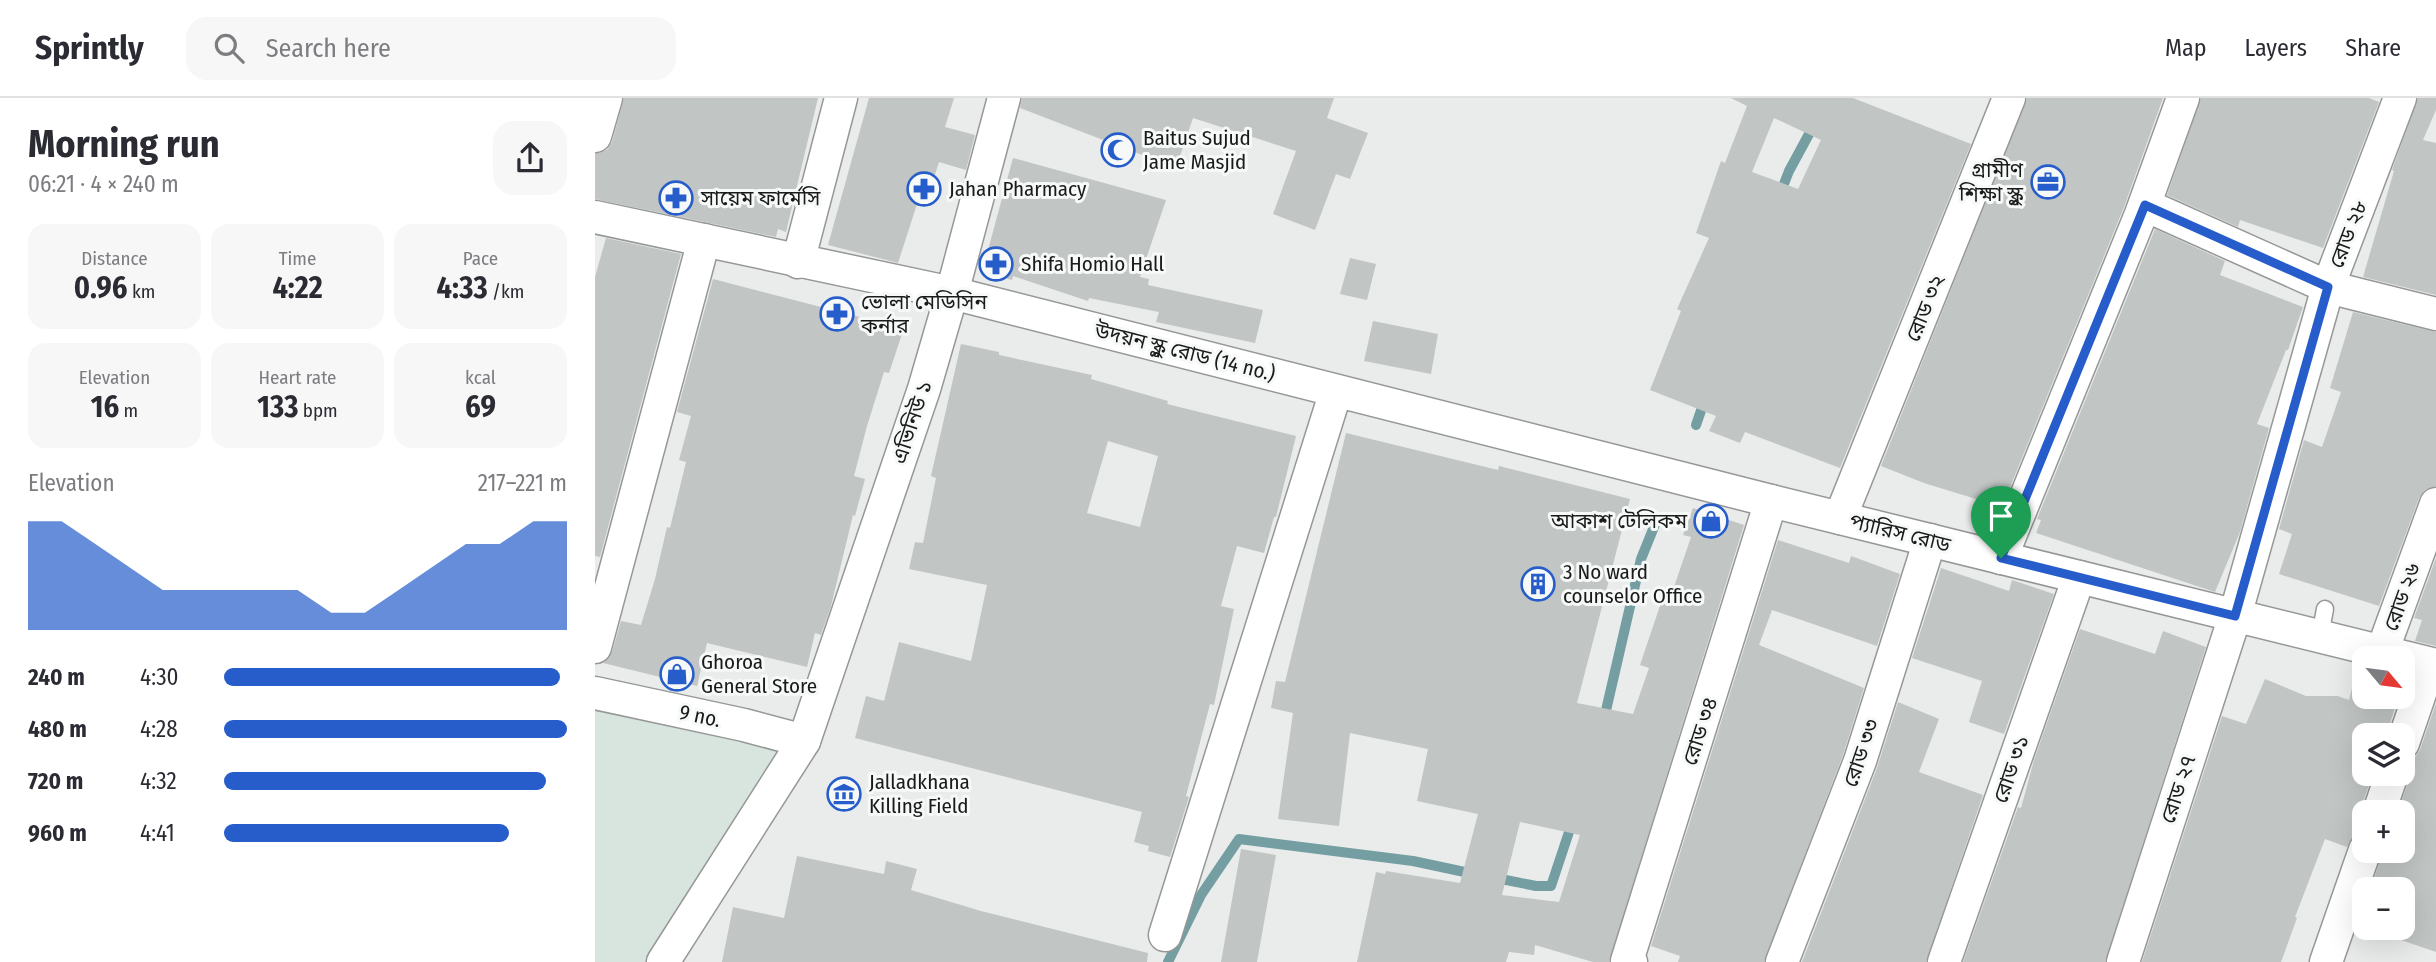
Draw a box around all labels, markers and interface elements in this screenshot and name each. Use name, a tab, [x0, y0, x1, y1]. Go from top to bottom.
search box	[186, 17, 676, 80]
text: Sprintly	[35, 28, 144, 68]
icon: search	[210, 29, 248, 67]
text: Search here	[266, 33, 391, 64]
text: Map	[2165, 34, 2207, 62]
text: Layers	[2245, 34, 2307, 62]
text: Share	[2345, 34, 2401, 62]
text: Morning run	[28, 121, 220, 167]
button: share	[493, 121, 567, 195]
place label: Baitus Sujud Jame Masjid	[1143, 125, 1251, 175]
mosque icon: Baitus Sujud Jame Masjid	[1099, 131, 1137, 169]
place label: গ্রামীণ শিক্ষা স্কুল	[1958, 157, 2024, 207]
office icon: গ্রামীণ শিক্ষা স্কুল	[2029, 163, 2067, 201]
text: 06:21 · 4 × 240 m	[28, 170, 179, 198]
pharmacy icon: Jahan Pharmacy	[905, 170, 943, 208]
place label: Jahan Pharmacy	[949, 176, 1087, 202]
pharmacy icon: সায়েম ফার্মেসি	[657, 179, 695, 217]
place label: সায়েম ফার্মেসি	[700, 185, 821, 211]
street label: রোড ২৮	[2323, 196, 2373, 272]
pharmacy icon: Shifa Homio Hall	[977, 245, 1015, 283]
text: Distance	[81, 247, 148, 270]
text: Time	[279, 247, 316, 270]
text: Pace	[463, 247, 498, 270]
place label: Shifa Homio Hall	[1021, 251, 1165, 277]
text: 0.96	[74, 270, 127, 306]
text: 4:22	[272, 270, 323, 306]
text: 4:33	[437, 270, 488, 306]
street label: রোড ৩২	[1900, 270, 1950, 346]
text: km	[127, 280, 155, 303]
text: /km	[488, 280, 524, 303]
place label: ভোলা মেডিসিন কর্নার	[860, 289, 987, 339]
pharmacy icon: ভোলা মেডিসিন কর্নার	[818, 295, 856, 333]
street label: উদয়ন স্কুল রোড (14 no.)	[1091, 317, 1278, 387]
text: Elevation	[79, 366, 150, 389]
text: Heart rate	[258, 366, 337, 389]
text: kcal	[465, 366, 496, 389]
street label: এভিনিউ ১	[886, 377, 938, 467]
text: 16	[91, 389, 119, 425]
text: 133	[257, 389, 298, 425]
text: 69	[465, 389, 496, 425]
text: m	[119, 399, 138, 422]
text: bpm	[298, 399, 338, 422]
text: Elevation	[28, 469, 115, 497]
text: 217–221 m	[478, 469, 567, 497]
pin	[1971, 486, 2031, 558]
icon: arrive	[1982, 497, 2020, 535]
shop icon: আকাশ টেলিকম	[1692, 502, 1730, 540]
place label: আকাশ টেলিকম	[1550, 508, 1688, 534]
street label: প্যারিস রোড	[1847, 508, 1954, 558]
place label: 3 No ward counselor Office	[1563, 559, 1702, 609]
street label: রোড ২৬	[2378, 559, 2426, 635]
building icon: 3 No ward counselor Office	[1519, 565, 1557, 603]
north arrow	[2352, 646, 2415, 709]
map controls	[2352, 646, 2415, 940]
place label: Ghoroa General Store	[701, 649, 817, 699]
shop icon: Ghoroa General Store	[658, 655, 696, 693]
text: 240 m	[28, 663, 85, 691]
text: 4:30	[140, 663, 179, 691]
street label: রোড ৩৪	[1677, 693, 1723, 769]
street label: 9 no.	[677, 699, 723, 733]
text: 480 m	[28, 715, 87, 743]
text: 4:28	[140, 715, 178, 743]
street label: রোড ৩৩	[1837, 715, 1885, 791]
button: layers	[2352, 723, 2415, 786]
street label: রোড ৩১	[1987, 731, 2035, 807]
street label: রোড ২৭	[2155, 751, 2201, 827]
text: 720 m	[28, 767, 83, 795]
text: 4:32	[140, 767, 177, 795]
place label: Jalladkhana Killing Field	[869, 769, 970, 819]
museum icon: Jalladkhana Killing Field	[825, 775, 863, 813]
button: +	[2352, 800, 2415, 863]
text: 960 m	[28, 819, 87, 847]
text: 4:41	[140, 819, 175, 847]
button: −	[2352, 877, 2415, 940]

